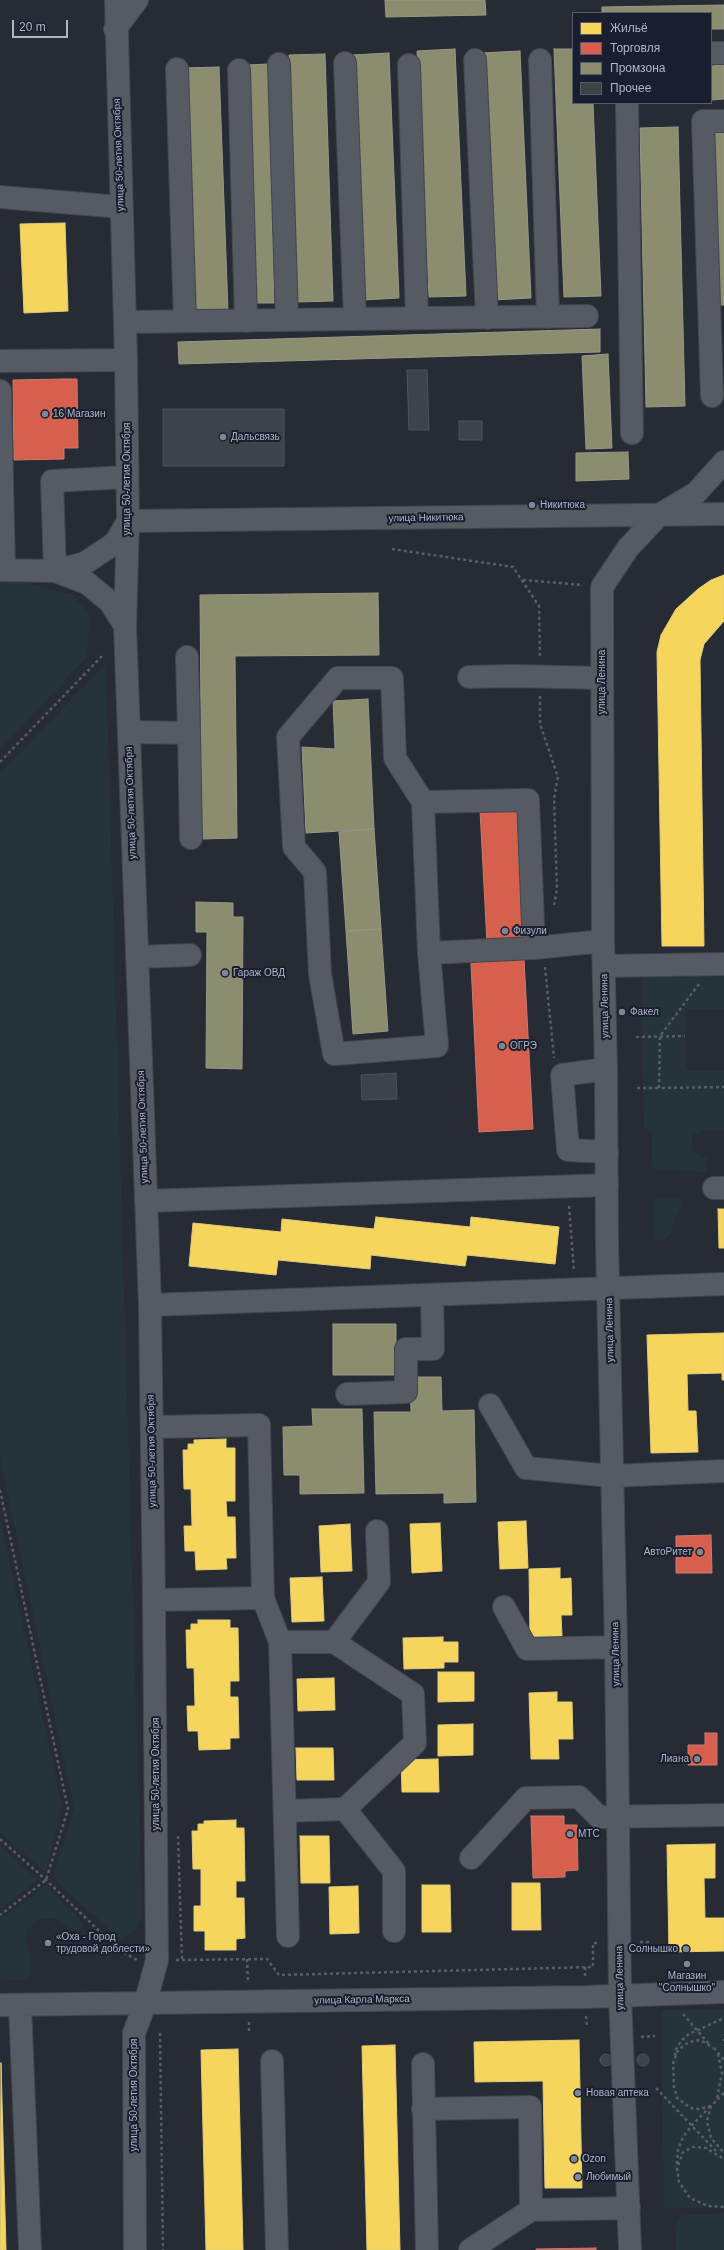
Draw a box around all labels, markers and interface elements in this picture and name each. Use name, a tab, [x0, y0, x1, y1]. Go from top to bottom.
scale bar	[14, 12, 70, 38]
legend	[572, 12, 712, 104]
text: 20 m	[19, 20, 46, 34]
text: Жильё	[610, 21, 648, 35]
text: Торговля	[610, 41, 660, 55]
text: Промзона	[610, 61, 665, 75]
text: Прочее	[610, 81, 651, 95]
street label: улица 50-летия Октября	[111, 98, 127, 212]
place label: 16 Магазин	[53, 408, 105, 420]
marker: 16 Магазин	[40, 409, 50, 419]
street label: улица 50-летия Октября	[121, 423, 133, 535]
place label: Дальсвязь	[231, 431, 280, 443]
marker: Дальсвязь	[218, 432, 228, 442]
place label: Никитюка	[540, 499, 585, 511]
marker: Никитюка	[527, 500, 537, 510]
street label: улица Никитюка	[388, 511, 464, 525]
street label: улица Ленина	[596, 650, 608, 714]
street label: улица 50-летия Октября	[123, 746, 139, 860]
place label: Физули	[513, 925, 547, 937]
marker: Физули	[500, 926, 510, 936]
place label: Гараж ОВД	[233, 967, 285, 979]
marker: Гараж ОВД	[220, 968, 230, 978]
street label: улица Ленина	[598, 974, 612, 1038]
place label: Факел	[630, 1006, 659, 1018]
marker: Факел	[617, 1007, 627, 1017]
place label: ОГРЭ	[510, 1040, 537, 1052]
marker: ОГРЭ	[497, 1041, 507, 1051]
street label: улица 50-летия Октября	[135, 1070, 151, 1184]
street label: улица Ленина	[603, 1298, 617, 1362]
street label: улица 50-летия Октября	[145, 1394, 159, 1508]
place label: АвтоРитет	[644, 1546, 692, 1558]
marker: АвтоРитет	[695, 1547, 705, 1557]
street label: улица Ленина	[609, 1622, 623, 1686]
street label: улица 50-летия Октября	[150, 1718, 162, 1830]
place label: Лиана	[660, 1753, 689, 1765]
marker: Лиана	[692, 1754, 702, 1764]
place label: МТС	[578, 1828, 600, 1840]
marker: МТС	[565, 1829, 575, 1839]
place label: «Оха - Город трудовой доблести»	[56, 1931, 150, 1954]
marker: «Оха - Город трудовой доблести»	[43, 1938, 53, 1948]
place label: Солнышко	[629, 1943, 678, 1955]
marker: Солнышко	[681, 1944, 691, 1954]
street label: улица Ленина	[613, 1946, 627, 2010]
marker: Магазин "Солнышко"	[682, 1959, 692, 1969]
place label: Магазин "Солнышко"	[659, 1970, 715, 1994]
street label: улица Карла Маркса	[314, 1993, 410, 2007]
street label: улица 50-летия Октября	[128, 2039, 140, 2151]
place label: Новая аптека	[586, 2087, 649, 2099]
marker: Новая аптека	[573, 2088, 583, 2098]
place label: Ozon	[582, 2153, 606, 2165]
marker: Ozon	[569, 2154, 579, 2164]
place label: Любимый	[586, 2171, 631, 2183]
marker: Любимый	[573, 2172, 583, 2182]

